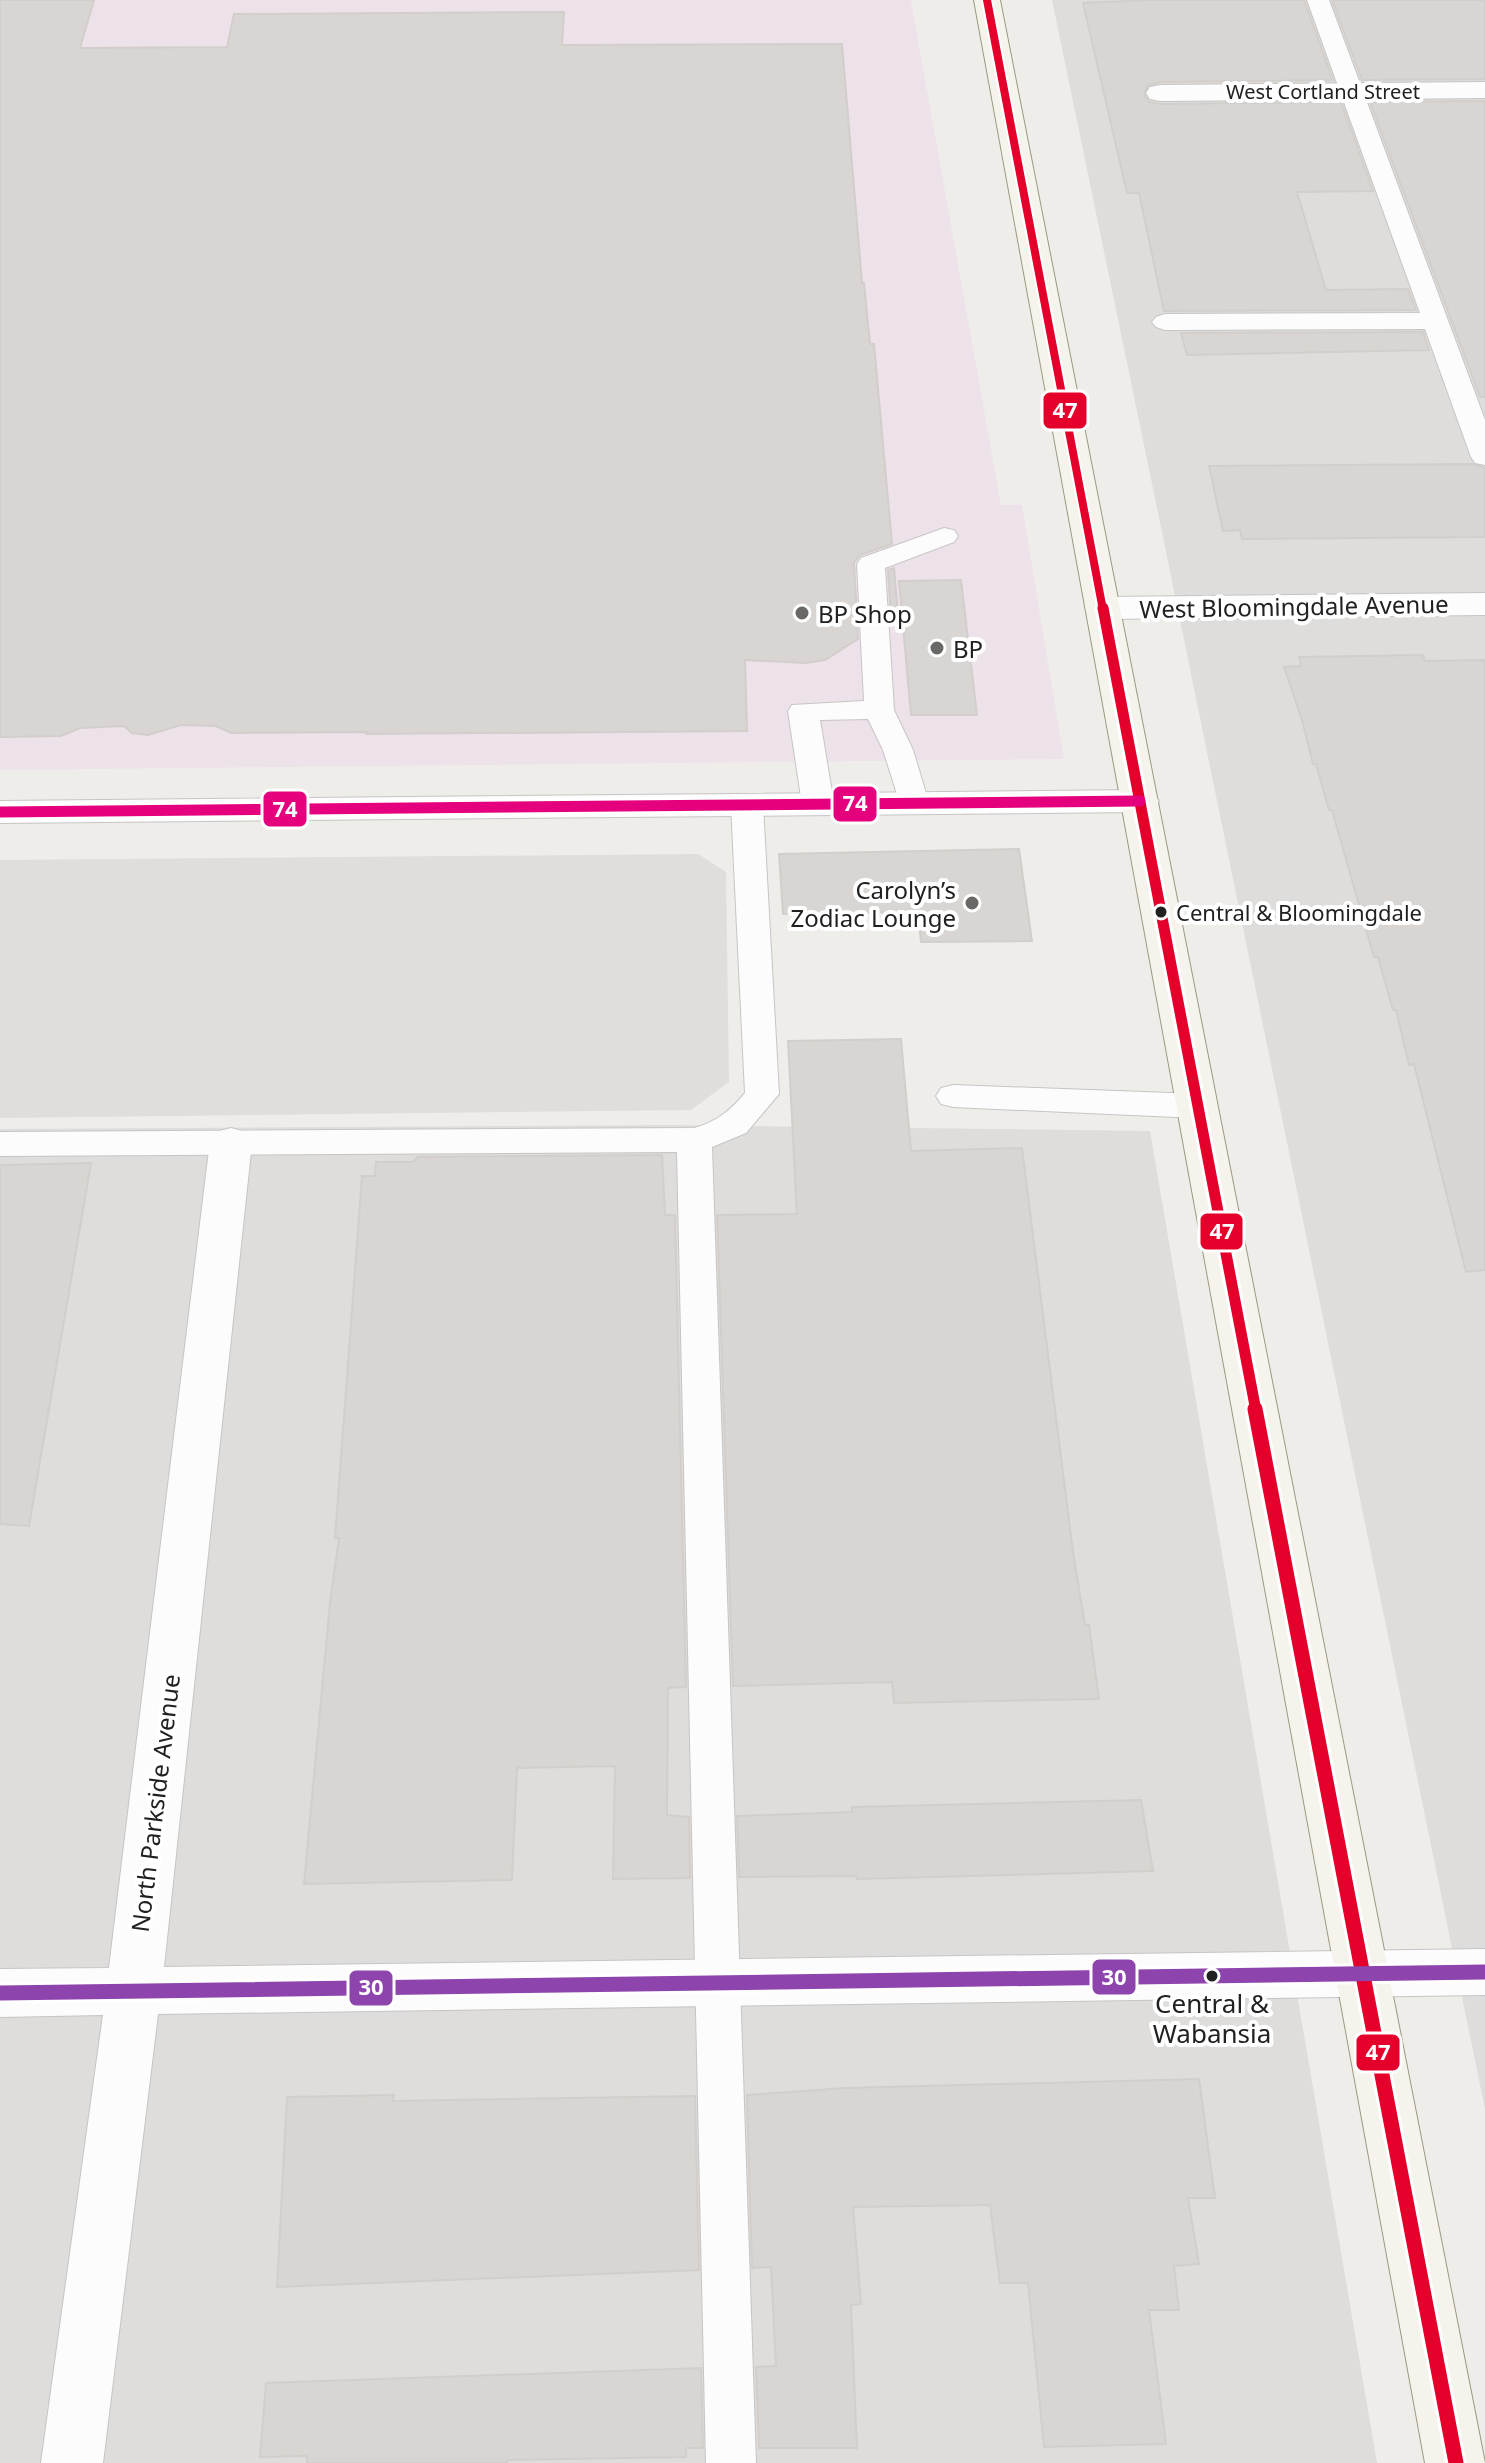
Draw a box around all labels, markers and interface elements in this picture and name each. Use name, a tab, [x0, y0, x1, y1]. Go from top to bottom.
street label: West Cortland Street	[1226, 78, 1420, 105]
line badge: 47	[1042, 391, 1088, 430]
text: 47	[1052, 394, 1078, 424]
street label: West Bloomingdale Avenue	[1139, 587, 1449, 625]
place label: BP Shop	[818, 597, 912, 630]
marker: BP Shop	[793, 604, 811, 622]
place label: BP	[953, 632, 983, 665]
marker: BP	[928, 639, 946, 657]
line badge: 74	[832, 785, 878, 823]
text: 74	[842, 787, 868, 817]
line badge: 74	[262, 790, 308, 828]
text: 74	[272, 793, 298, 823]
place label: Carolyn’s Zodiac Lounge	[791, 873, 956, 934]
marker: Carolyn’s Zodiac Lounge	[963, 894, 981, 912]
place label: Central & Bloomingdale	[1176, 897, 1422, 927]
marker: Central & Bloomingdale	[1153, 904, 1169, 920]
line badge: 47	[1199, 1212, 1244, 1251]
text: 47	[1209, 1215, 1235, 1245]
street label: North Parkside Avenue	[123, 1672, 187, 1934]
line badge: 30	[1091, 1958, 1137, 1996]
text: 30	[1101, 1961, 1127, 1991]
marker: Central & Wabansia	[1204, 1968, 1220, 1984]
line badge: 30	[348, 1969, 394, 2007]
text: 30	[358, 1971, 384, 2001]
place label: Central & Wabansia	[1153, 1985, 1271, 2051]
line badge: 47	[1355, 2033, 1401, 2072]
text: 47	[1365, 2036, 1391, 2066]

